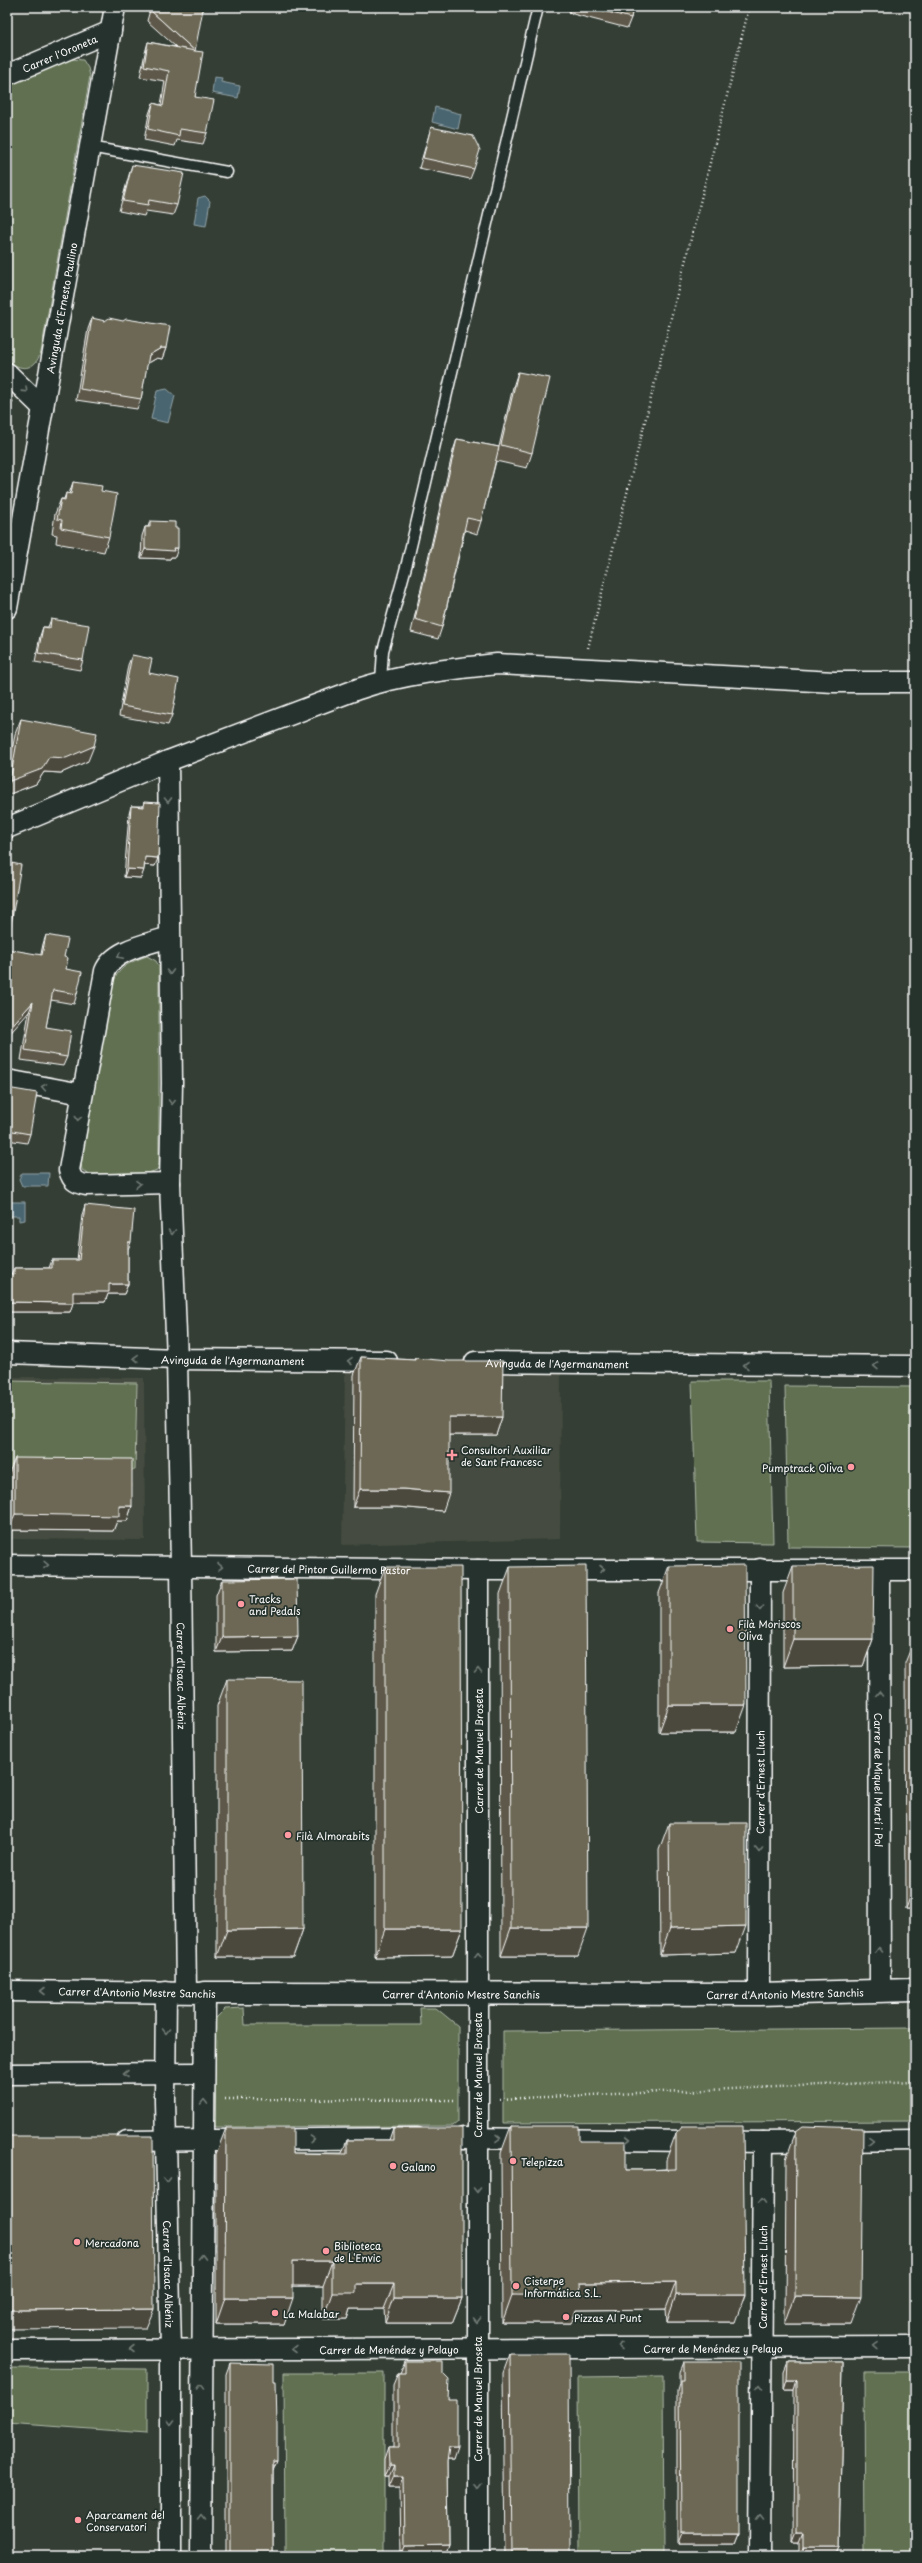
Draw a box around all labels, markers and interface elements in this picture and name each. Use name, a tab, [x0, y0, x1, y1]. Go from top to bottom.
street label: Carrer l'Oroneta	[20, 30, 100, 75]
street label: Avinguda d'Ernesto Paulino	[42, 241, 80, 374]
one-way arrow	[20, 385, 28, 393]
one-way arrow	[164, 797, 172, 803]
one-way arrow	[117, 951, 124, 959]
one-way arrow	[166, 969, 174, 975]
one-way arrow	[41, 1083, 47, 1092]
one-way arrow	[168, 1099, 176, 1105]
one-way arrow	[74, 1115, 82, 1121]
one-way arrow	[135, 1180, 141, 1188]
one-way arrow	[168, 1229, 176, 1235]
street label: Avinguda de l'Agermanament	[161, 1351, 305, 1368]
one-way arrow	[133, 1353, 139, 1362]
street label: Avinguda de l'Agermanament	[485, 1355, 629, 1371]
one-way arrow	[347, 1357, 353, 1365]
one-way arrow	[743, 1361, 749, 1369]
one-way arrow	[873, 1362, 879, 1370]
place label: Consultori Auxiliar de Sant Francesc	[461, 1442, 552, 1469]
marker: Consultori Auxiliar de Sant Francesc	[446, 1449, 458, 1461]
place label: Pumptrack Oliva	[762, 1460, 844, 1475]
marker: Pumptrack Oliva	[846, 1462, 856, 1472]
street label: Carrer del Pintor Guillermo Pastor	[247, 1560, 411, 1577]
one-way arrow	[43, 1561, 49, 1569]
one-way arrow	[217, 1563, 223, 1571]
one-way arrow	[599, 1565, 605, 1573]
place label: Tracks and Pedals	[249, 1591, 301, 1618]
marker: Tracks and Pedals	[236, 1599, 246, 1609]
one-way arrow	[756, 1605, 764, 1611]
place label: Filà Moriscos Oliva	[738, 1616, 801, 1643]
street label: Carrer d'Isaac Albéniz	[174, 1622, 190, 1730]
marker: Filà Moriscos Oliva	[725, 1624, 735, 1634]
one-way arrow	[474, 1668, 482, 1674]
street label: Carrer de Manuel Broseta	[471, 1687, 486, 1814]
one-way arrow	[875, 1691, 883, 1697]
street label: Carrer de Miquel Martí i Pol	[872, 1713, 887, 1847]
street label: Carrer d'Ernest Lluch	[752, 1730, 767, 1834]
place label: Filà Almorabits	[296, 1828, 370, 1843]
marker: Filà Almorabits	[283, 1830, 293, 1840]
one-way arrow	[755, 1847, 763, 1853]
one-way arrow	[875, 1947, 883, 1953]
one-way arrow	[474, 1952, 482, 1958]
street label: Carrer d'Antonio Mestre Sanchis	[58, 1983, 216, 2001]
street label: Carrer d'Antonio Mestre Sanchis	[706, 1984, 864, 2002]
street label: Carrer d'Antonio Mestre Sanchis	[382, 1986, 540, 2001]
one-way arrow	[40, 1987, 46, 1995]
street label: Carrer de Manuel Broseta	[470, 2011, 485, 2138]
one-way arrow	[161, 2028, 170, 2034]
one-way arrow	[123, 2069, 129, 2078]
one-way arrow	[199, 2099, 208, 2105]
one-way arrow	[495, 2134, 501, 2142]
one-way arrow	[309, 2135, 315, 2143]
one-way arrow	[625, 2135, 631, 2143]
one-way arrow	[867, 2137, 873, 2145]
place label: Telepizza	[521, 2154, 564, 2169]
marker: Telepizza	[508, 2156, 518, 2166]
place label: Galano	[401, 2159, 436, 2174]
marker: Galano	[388, 2161, 398, 2171]
one-way arrow	[163, 2177, 171, 2183]
one-way arrow	[473, 2187, 481, 2193]
one-way arrow	[758, 2198, 766, 2204]
street label: Carrer d'Isaac Albéniz	[160, 2220, 178, 2328]
street label: Carrer d'Ernest Lluch	[754, 2225, 770, 2329]
place label: Mercadona	[85, 2235, 140, 2250]
marker: Mercadona	[72, 2237, 82, 2247]
place label: Biblioteca de L'Envic	[334, 2238, 382, 2265]
marker: Biblioteca de L'Envic	[321, 2246, 331, 2256]
one-way arrow	[198, 2254, 206, 2260]
place label: Cisterpe Informática S.L.	[524, 2273, 601, 2300]
marker: Cisterpe Informática S.L.	[511, 2281, 521, 2291]
place label: La Malabar	[283, 2306, 340, 2321]
marker: La Malabar	[270, 2308, 280, 2318]
place label: Pizzas Al Punt	[574, 2310, 642, 2325]
marker: Pizzas Al Punt	[561, 2312, 571, 2322]
one-way arrow	[473, 2317, 481, 2323]
street label: Carrer de Manuel Broseta	[470, 2335, 485, 2462]
street label: Carrer de Menéndez y Pelayo	[643, 2340, 783, 2355]
street label: Carrer de Menéndez y Pelayo	[319, 2341, 459, 2356]
one-way arrow	[617, 2342, 623, 2351]
one-way arrow	[873, 2342, 879, 2350]
one-way arrow	[129, 2345, 135, 2353]
one-way arrow	[291, 2345, 297, 2353]
one-way arrow	[197, 2384, 205, 2390]
one-way arrow	[756, 2384, 764, 2390]
one-way arrow	[167, 2419, 175, 2425]
one-way arrow	[474, 2483, 482, 2489]
place label: Aparcament del Conservatori	[86, 2507, 165, 2534]
one-way arrow	[197, 2514, 205, 2520]
one-way arrow	[756, 2514, 764, 2520]
marker: Aparcament del Conservatori	[73, 2515, 83, 2525]

